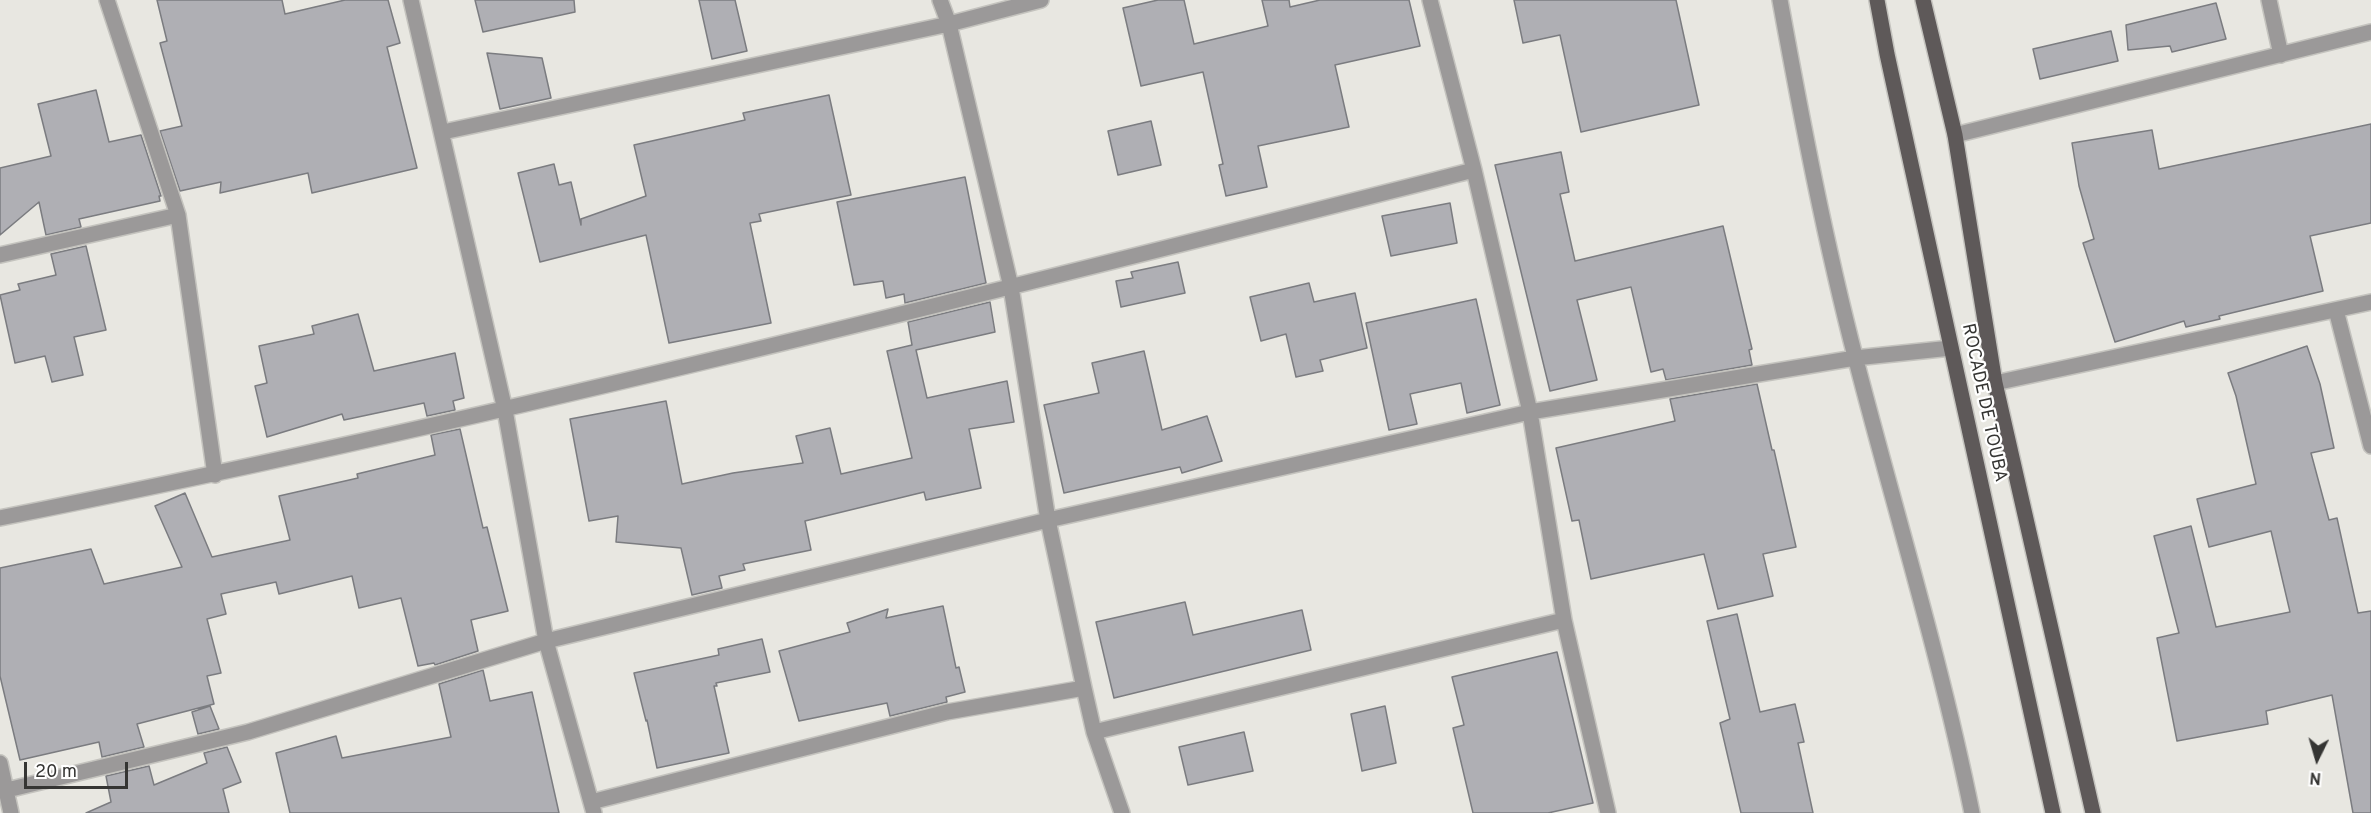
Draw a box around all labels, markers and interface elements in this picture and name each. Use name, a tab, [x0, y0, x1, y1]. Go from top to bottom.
street label: ROCADE DE TOUBA	[1956, 322, 2010, 484]
north arrow	[2287, 729, 2347, 789]
scale bar	[27, 750, 130, 788]
text: 20 m	[35, 761, 77, 784]
text: N	[2309, 766, 2322, 787]

